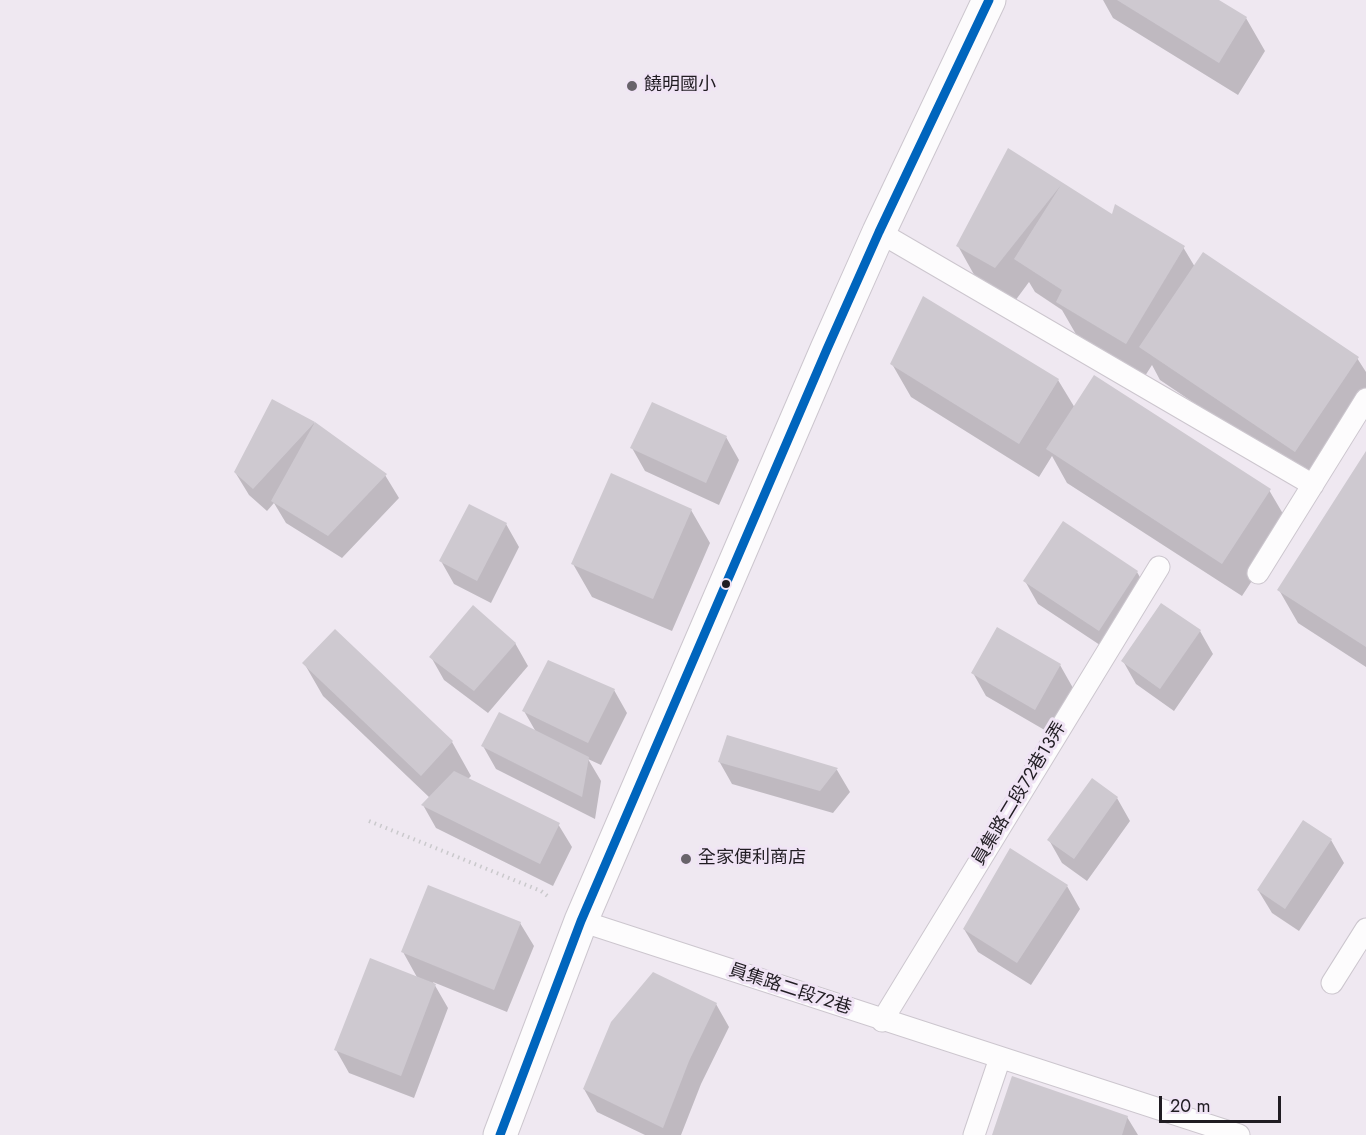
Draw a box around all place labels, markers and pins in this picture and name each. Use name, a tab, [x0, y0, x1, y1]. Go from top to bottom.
place label: 饒明國小	[644, 75, 716, 97]
marker: 饒明國小	[625, 79, 639, 93]
unlabelled marker	[720, 578, 732, 590]
place label: 全家便利商店	[698, 848, 806, 870]
marker: 全家便利商店	[679, 852, 693, 866]

